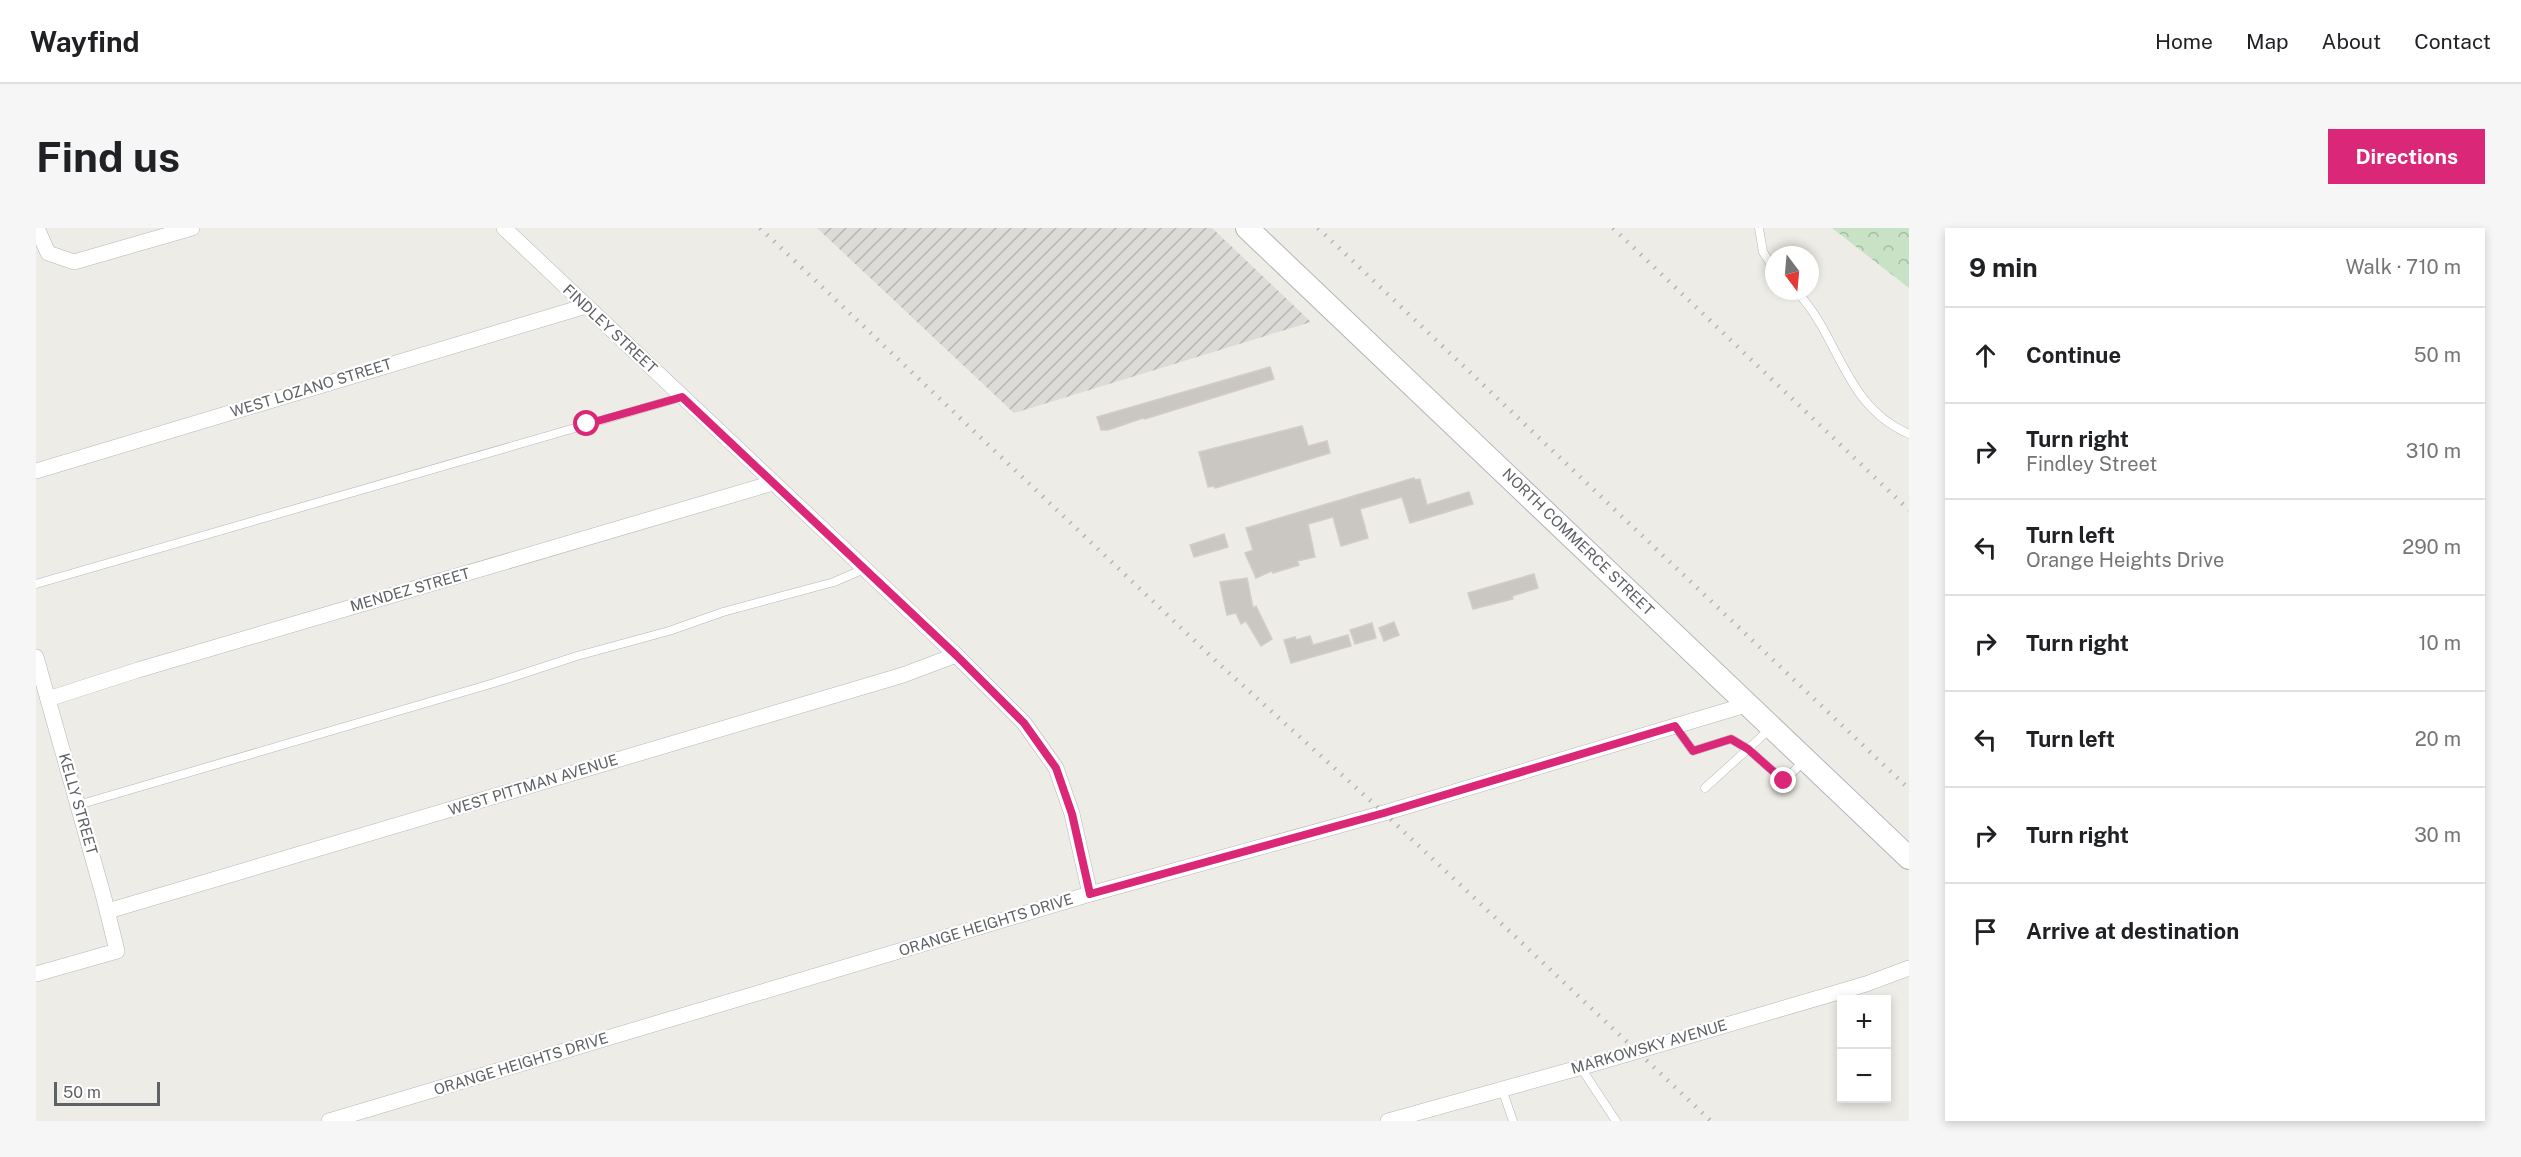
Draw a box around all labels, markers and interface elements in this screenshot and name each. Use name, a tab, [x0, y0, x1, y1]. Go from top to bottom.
text: Wayfind	[30, 25, 140, 58]
text: Home	[2155, 29, 2213, 54]
text: Map	[2246, 29, 2289, 54]
text: About	[2322, 29, 2381, 54]
text: Contact	[2414, 29, 2491, 54]
button: Directions	[2328, 129, 2485, 184]
text: Find us	[36, 132, 180, 181]
north arrow	[1765, 246, 1819, 300]
text: 9 min	[1969, 252, 2038, 283]
text: Walk · 710 m	[2345, 255, 2461, 279]
street label: FINDLEY STREET	[560, 281, 661, 377]
icon: ahead	[1969, 339, 2002, 372]
text: Continue	[2026, 342, 2121, 368]
text: 50 m	[2414, 343, 2461, 367]
street label: WEST LOZANO STREET	[228, 355, 394, 420]
route start	[573, 410, 599, 436]
text: Turn right	[2026, 426, 2129, 452]
icon: right	[1969, 435, 2002, 468]
text: 310 m	[2406, 439, 2461, 463]
text: Findley Street	[2026, 452, 2157, 476]
street label: NORTH COMMERCE STREET	[1499, 465, 1658, 619]
text: Turn left	[2026, 522, 2115, 548]
icon: left	[1969, 531, 2002, 564]
text: 290 m	[2402, 535, 2461, 559]
text: Orange Heights Drive	[2026, 548, 2224, 572]
street label: MENDEZ STREET	[348, 564, 472, 615]
icon: right	[1969, 627, 2002, 660]
text: Turn right	[2026, 630, 2129, 656]
text: 10 m	[2418, 631, 2461, 655]
icon: left	[1969, 723, 2002, 756]
text: Turn left	[2026, 726, 2115, 752]
text: 20 m	[2415, 727, 2461, 751]
street label: KELLY STREET	[56, 751, 101, 857]
street label: WEST PITTMAN AVENUE	[446, 751, 620, 818]
route end	[1770, 767, 1796, 793]
icon: right	[1969, 819, 2002, 852]
text: Turn right	[2026, 822, 2129, 848]
text: 30 m	[2414, 823, 2461, 847]
street label: ORANGE HEIGHTS DRIVE	[897, 890, 1075, 959]
icon: arrive	[1969, 915, 2002, 948]
text: Arrive at destination	[2026, 918, 2239, 944]
map controls	[1837, 995, 1891, 1103]
button: +	[1837, 995, 1891, 1049]
street label: MARKOWSKY AVENUE	[1569, 1016, 1729, 1077]
street label: ORANGE HEIGHTS DRIVE	[432, 1029, 610, 1098]
button: −	[1837, 1049, 1891, 1103]
scale bar	[54, 1079, 160, 1106]
text: 50 m	[63, 1083, 101, 1102]

